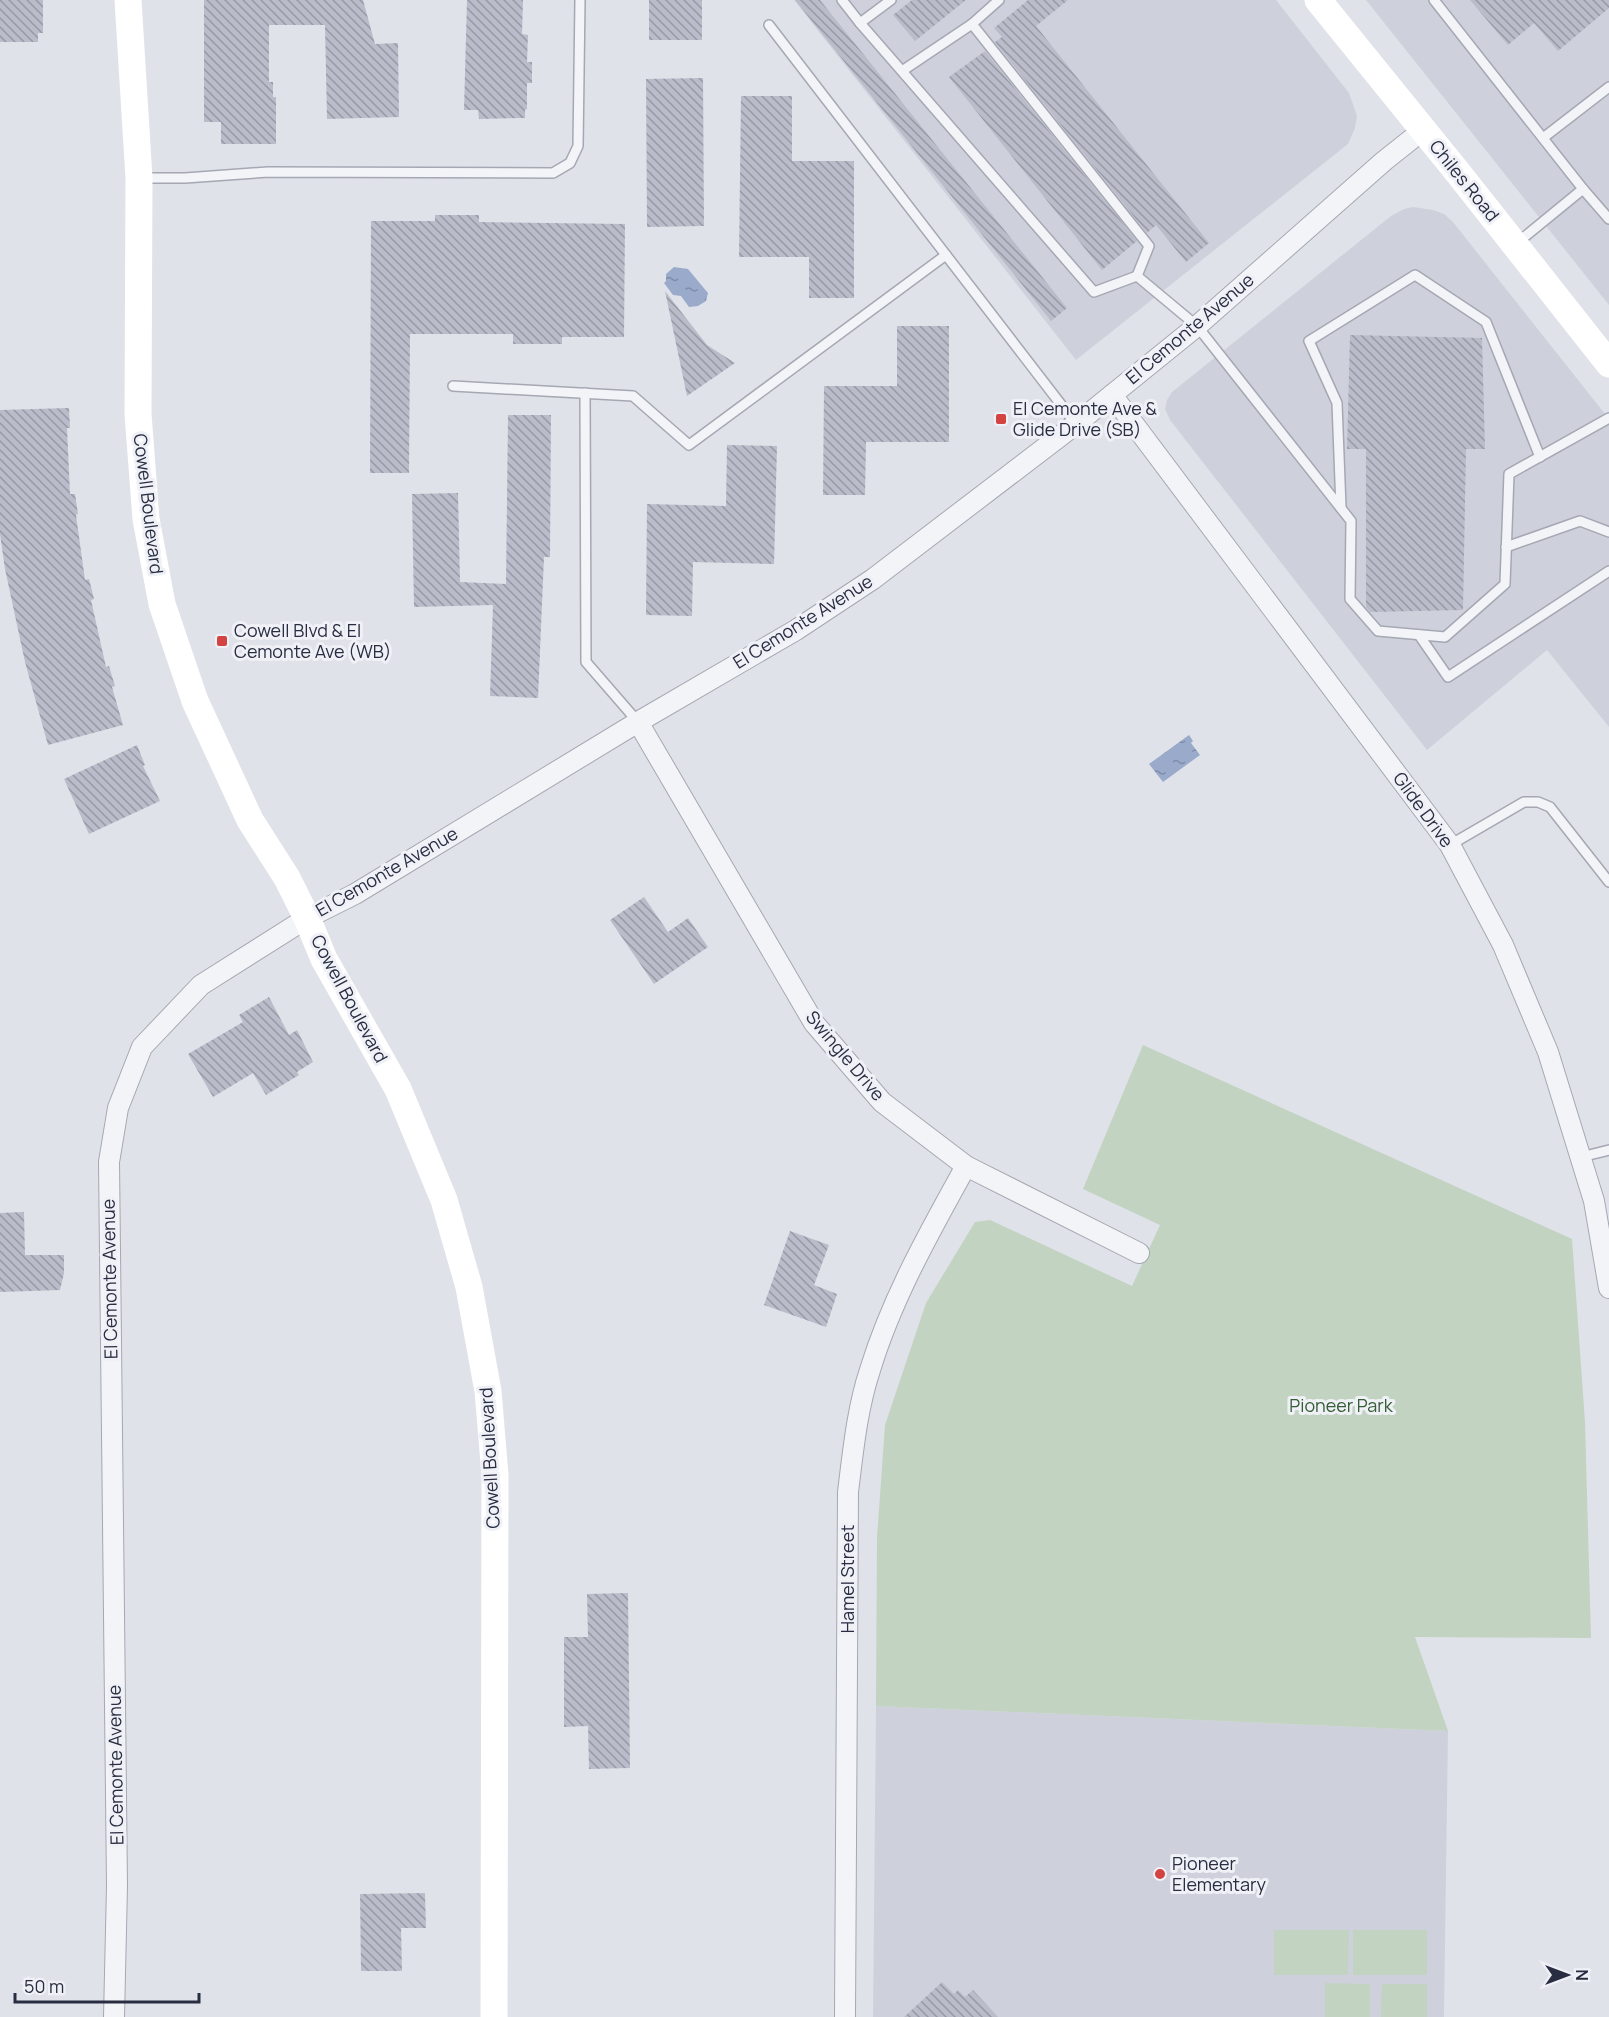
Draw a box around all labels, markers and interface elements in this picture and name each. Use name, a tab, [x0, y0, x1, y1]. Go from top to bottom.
street label: Chiles Road	[1425, 135, 1505, 226]
street label: El Cemonte Avenue	[1120, 268, 1258, 389]
place label: El Cemonte Ave & Glide Drive (SB)	[1013, 396, 1157, 441]
marker: El Cemonte Ave & Glide Drive (SB)	[994, 412, 1008, 426]
street label: Cowell Boulevard	[128, 432, 170, 576]
street label: El Cemonte Avenue	[728, 568, 877, 674]
place label: Cowell Blvd & El Cemonte Ave (WB)	[234, 618, 391, 663]
marker: Cowell Blvd & El Cemonte Ave (WB)	[215, 634, 229, 648]
street label: Glide Drive	[1388, 767, 1459, 852]
street label: El Cemonte Avenue	[311, 821, 462, 922]
street label: Cowell Boulevard	[306, 930, 394, 1067]
street label: Swingle Drive	[801, 1005, 891, 1106]
street label: El Cemonte Avenue	[96, 1199, 122, 1359]
street label: Cowell Boulevard	[473, 1387, 505, 1529]
park label: Pioneer Park	[1289, 1393, 1394, 1417]
street label: Hamel Street	[835, 1525, 859, 1633]
street label: El Cemonte Avenue	[102, 1685, 128, 1845]
place label: Pioneer Elementary	[1172, 1851, 1266, 1896]
marker: Pioneer Elementary	[1153, 1867, 1167, 1881]
north arrow	[1537, 1945, 1597, 2005]
scale bar	[15, 1966, 200, 2004]
text: N	[1571, 1969, 1593, 1981]
text: 50 m	[24, 1974, 64, 1998]

